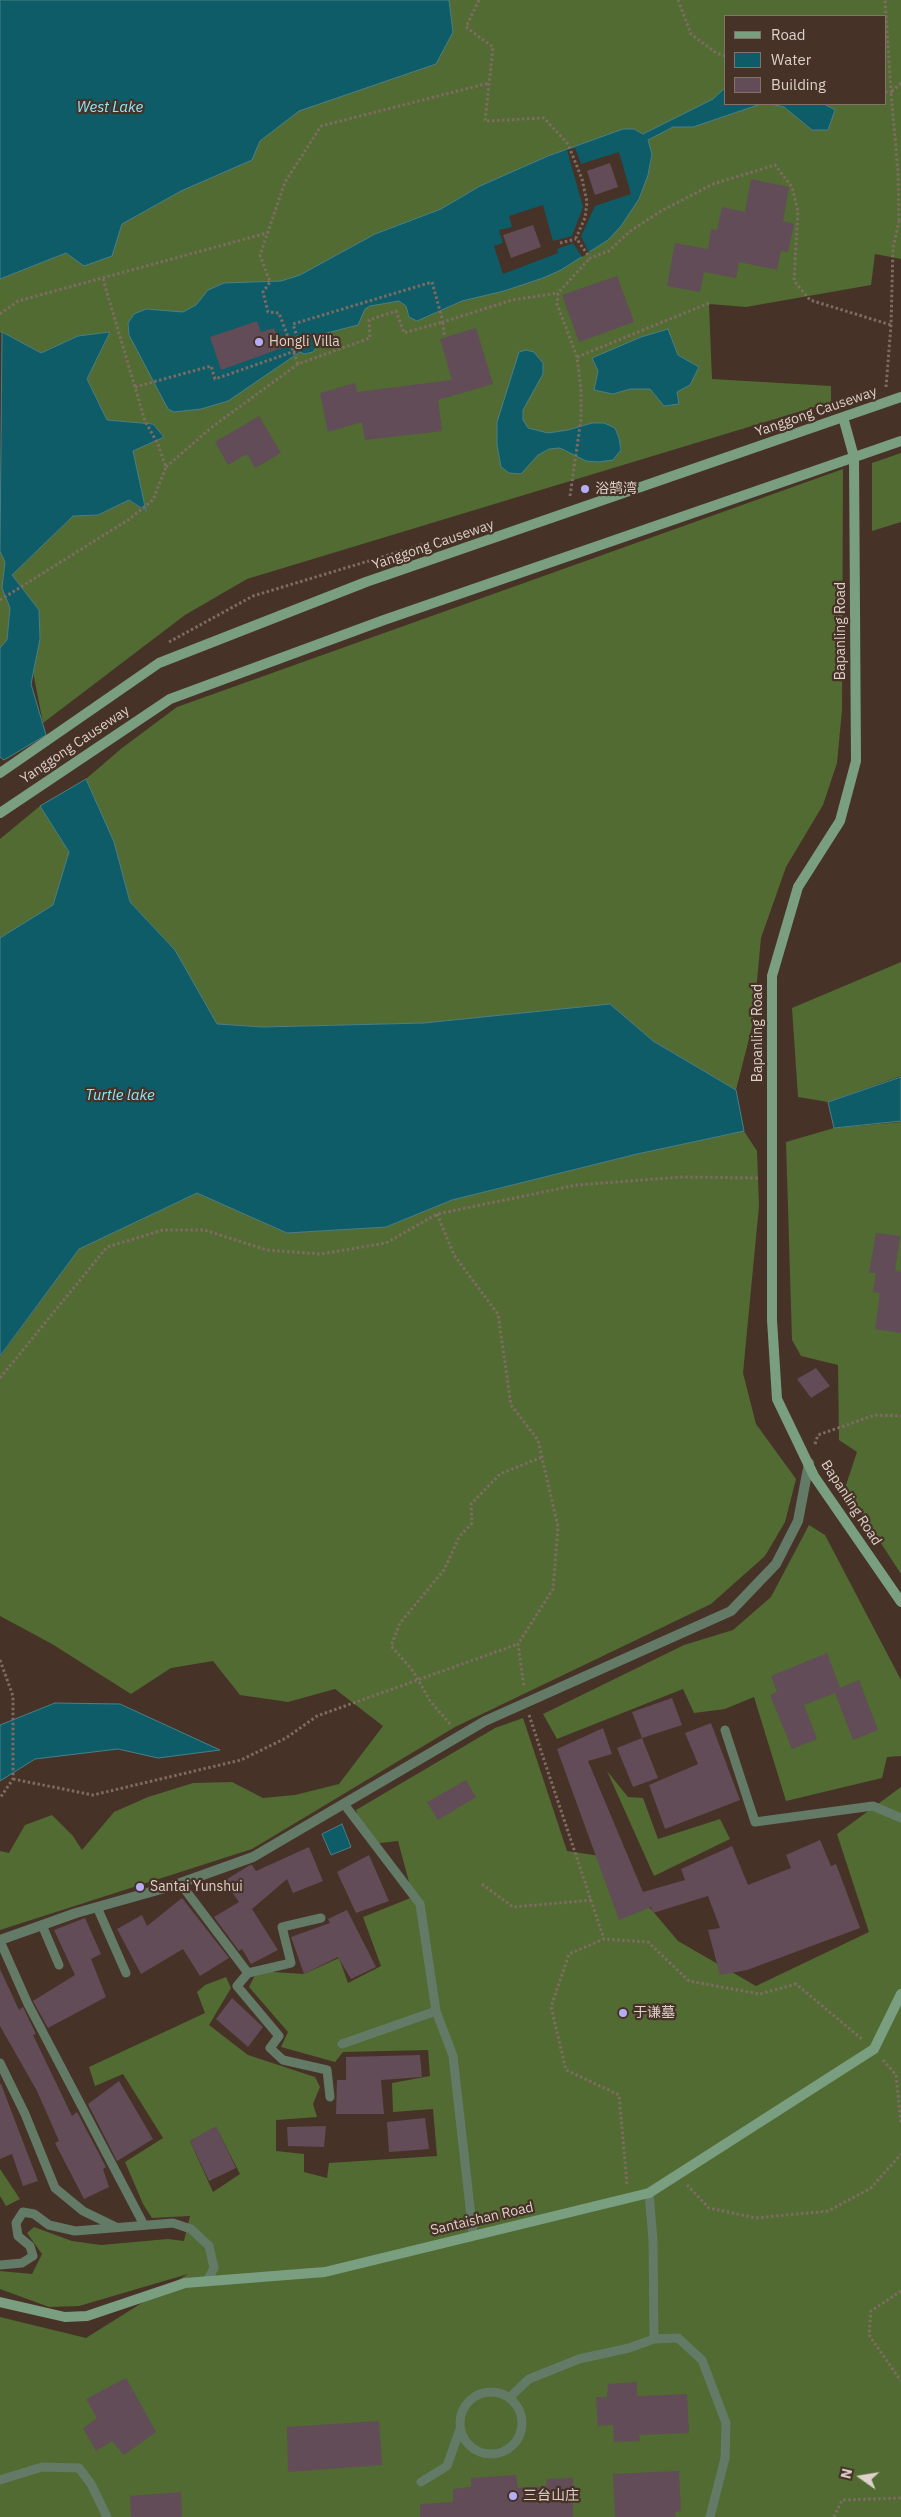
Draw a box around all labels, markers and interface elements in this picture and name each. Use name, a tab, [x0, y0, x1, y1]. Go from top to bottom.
legend	[724, 15, 886, 105]
text: Road	[771, 25, 806, 44]
text: Water	[771, 50, 811, 69]
text: Building	[771, 75, 826, 94]
water label: West Lake	[77, 99, 143, 117]
place label: Hongli Villa	[269, 334, 340, 350]
marker: Hongli Villa	[253, 336, 265, 348]
street label: Yanggong Causeway	[753, 383, 879, 441]
place label: 浴鹄湾	[595, 481, 637, 497]
marker: 浴鹄湾	[579, 483, 591, 495]
street label: Yanggong Causeway	[370, 516, 496, 574]
street label: Bapanling Road	[833, 582, 849, 680]
street label: Yanggong Causeway	[17, 702, 133, 788]
street label: Bapanling Road	[750, 984, 766, 1082]
water label: Turtle lake	[85, 1087, 155, 1105]
street label: Bapanling Road	[817, 1457, 885, 1549]
place label: Santai Yunshui	[150, 1879, 243, 1895]
marker: Santai Yunshui	[134, 1881, 146, 1893]
place label: 于谦墓	[633, 2005, 675, 2021]
marker: 于谦墓	[617, 2007, 629, 2019]
street label: Santaishan Road	[429, 2199, 535, 2239]
north arrow	[836, 2452, 886, 2502]
text: N	[836, 2467, 856, 2481]
place label: 三台山庄	[523, 2488, 579, 2504]
marker: 三台山庄	[507, 2490, 519, 2502]

